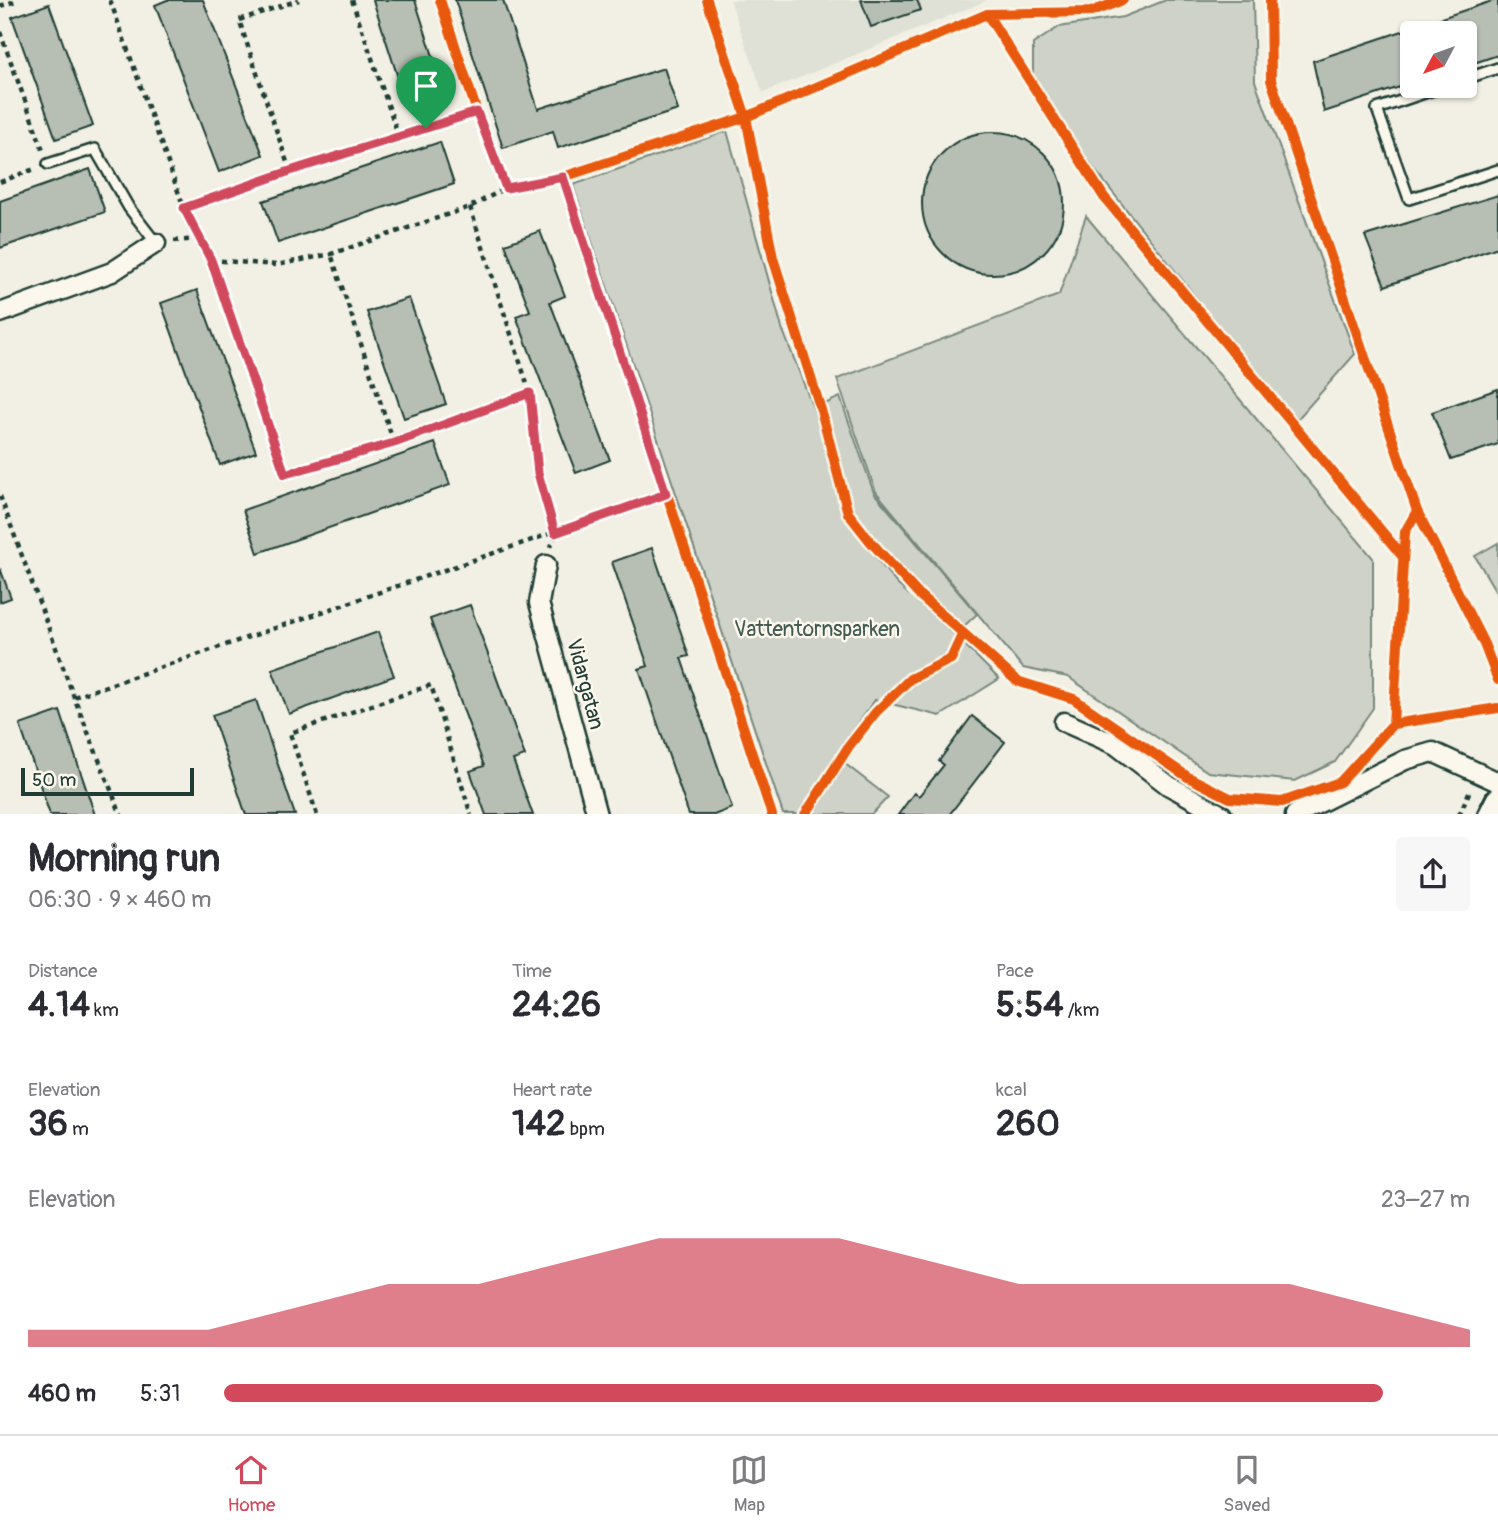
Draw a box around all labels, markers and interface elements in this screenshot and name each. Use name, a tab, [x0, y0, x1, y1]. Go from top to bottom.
north arrow	[1400, 21, 1477, 98]
map controls	[1400, 21, 1477, 98]
pin	[396, 56, 456, 128]
icon: arrive	[407, 67, 445, 105]
park label: Vattentornsparken	[734, 616, 900, 643]
street label: Vidargatan	[560, 636, 610, 732]
scale bar	[21, 766, 194, 797]
text: 50 m	[32, 768, 76, 792]
text: Morning run	[28, 835, 220, 883]
button: share	[1396, 837, 1470, 911]
text: 06:30 · 9 × 460 m	[28, 885, 212, 914]
text: Distance	[28, 959, 97, 983]
text: Time	[512, 959, 552, 983]
text: Pace	[996, 959, 1034, 983]
text: 4.14	[28, 983, 90, 1027]
text: 24:26	[512, 983, 601, 1027]
text: 5:54	[996, 983, 1064, 1027]
text: km	[90, 998, 119, 1022]
text: /km	[1064, 998, 1099, 1022]
text: Elevation	[28, 1078, 100, 1102]
text: Heart rate	[512, 1078, 592, 1102]
text: kcal	[996, 1078, 1027, 1102]
text: 36	[28, 1102, 68, 1146]
text: 142	[512, 1102, 566, 1146]
text: 260	[996, 1102, 1060, 1146]
text: m	[68, 1117, 89, 1141]
text: bpm	[566, 1117, 605, 1141]
text: Elevation	[28, 1185, 116, 1214]
text: 23–27 m	[1381, 1185, 1470, 1214]
text: 460 m	[28, 1379, 96, 1408]
text: 5:31	[140, 1379, 180, 1408]
tab: Home	[227, 1451, 275, 1517]
tab: Map	[730, 1451, 768, 1517]
tab: Saved	[1223, 1451, 1271, 1517]

